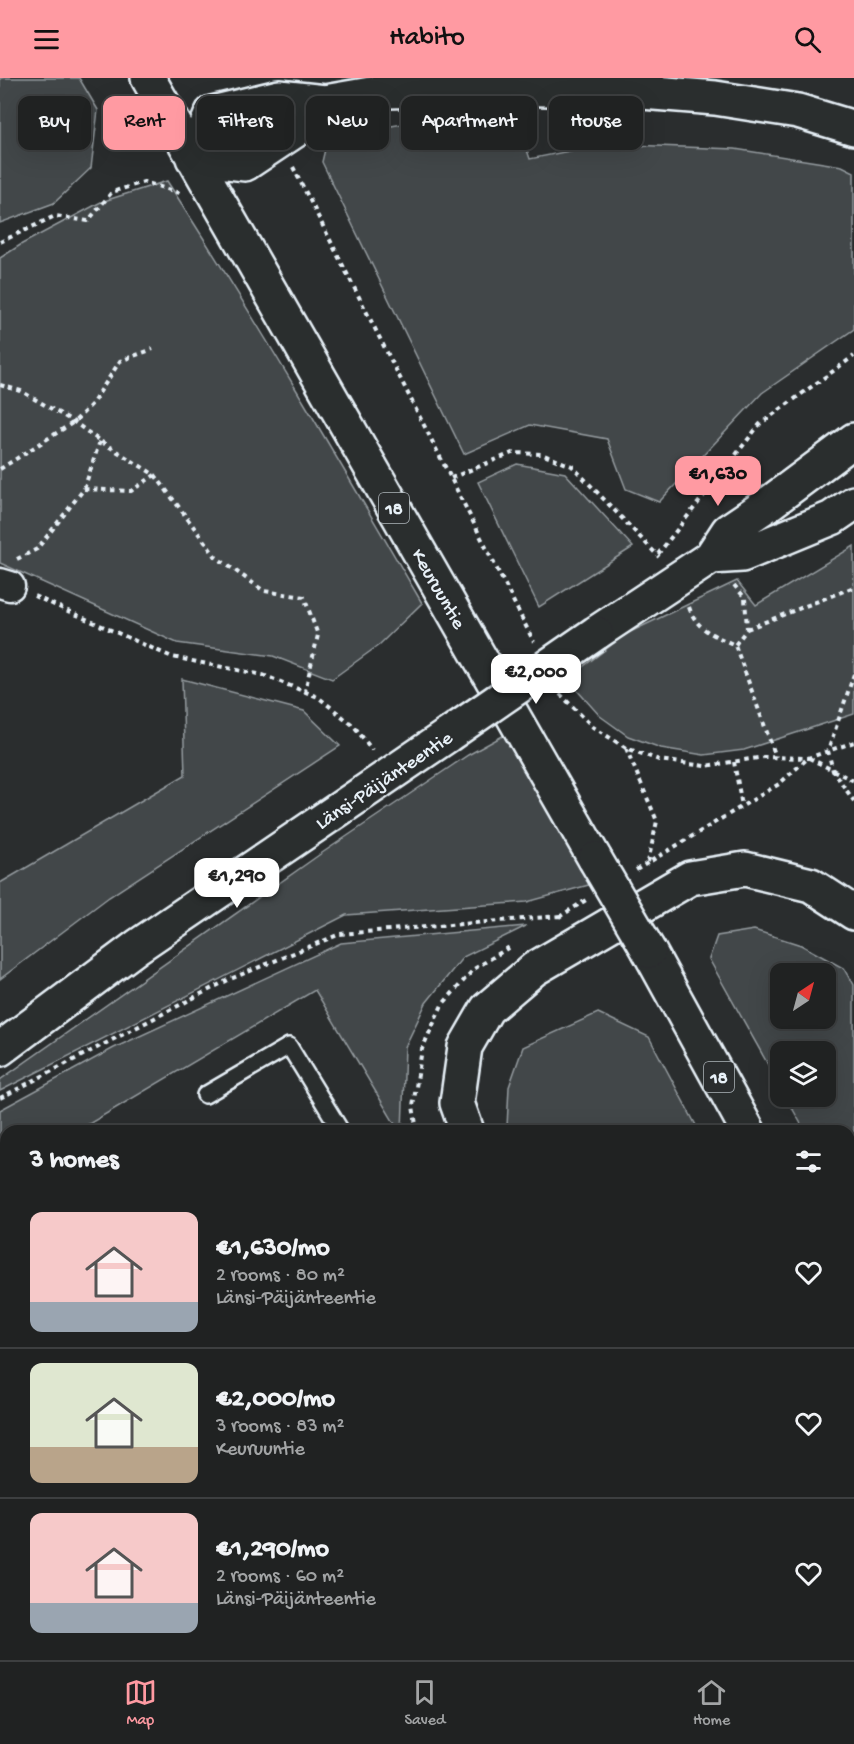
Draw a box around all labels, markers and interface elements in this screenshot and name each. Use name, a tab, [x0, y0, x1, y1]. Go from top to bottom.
icon: menu	[30, 23, 63, 56]
text: Habito	[389, 23, 465, 55]
icon: search	[791, 23, 824, 56]
chip: Buy	[18, 96, 91, 150]
chip: Rent	[103, 96, 185, 150]
chip: Filters	[197, 96, 294, 150]
chip: New	[306, 96, 389, 150]
chip: Apartment	[401, 96, 537, 150]
chip: House	[549, 96, 643, 150]
pin: €1,630	[669, 456, 767, 507]
text: €1,630	[689, 464, 747, 487]
road number: 18	[379, 493, 409, 523]
street label: Keuruuntie	[405, 546, 469, 635]
pin: €2,000	[487, 654, 585, 705]
text: €2,000	[505, 662, 567, 685]
street label: Länsi-Päijänteentie	[312, 727, 458, 836]
pin: €1,290	[188, 858, 286, 909]
text: €1,290	[208, 866, 266, 889]
north arrow	[770, 963, 836, 1029]
map controls	[770, 963, 836, 1107]
button: layers	[770, 1041, 836, 1107]
road number: 18	[704, 1062, 734, 1092]
icon: filters	[792, 1145, 825, 1178]
text: 3 homes	[30, 1146, 119, 1177]
text: €1,630/mo	[216, 1234, 330, 1265]
icon: home	[78, 1236, 150, 1308]
icon: heart	[792, 1256, 825, 1289]
text: 2 rooms · 80 m²	[216, 1265, 345, 1288]
text: Länsi-Päijänteentie	[216, 1288, 376, 1311]
text: €2,000/mo	[216, 1385, 335, 1416]
icon: home	[78, 1387, 150, 1459]
icon: heart	[792, 1407, 825, 1440]
text: 3 rooms · 83 m²	[216, 1416, 344, 1439]
text: Keuruuntie	[216, 1439, 305, 1462]
text: €1,290/mo	[216, 1535, 329, 1566]
icon: home	[78, 1537, 150, 1609]
icon: heart	[792, 1557, 825, 1590]
text: 2 rooms · 60 m²	[216, 1566, 344, 1589]
text: Länsi-Päijänteentie	[216, 1589, 376, 1612]
tab: Map	[124, 1676, 157, 1731]
tab: Saved	[404, 1676, 445, 1731]
tab: Home	[693, 1676, 730, 1731]

